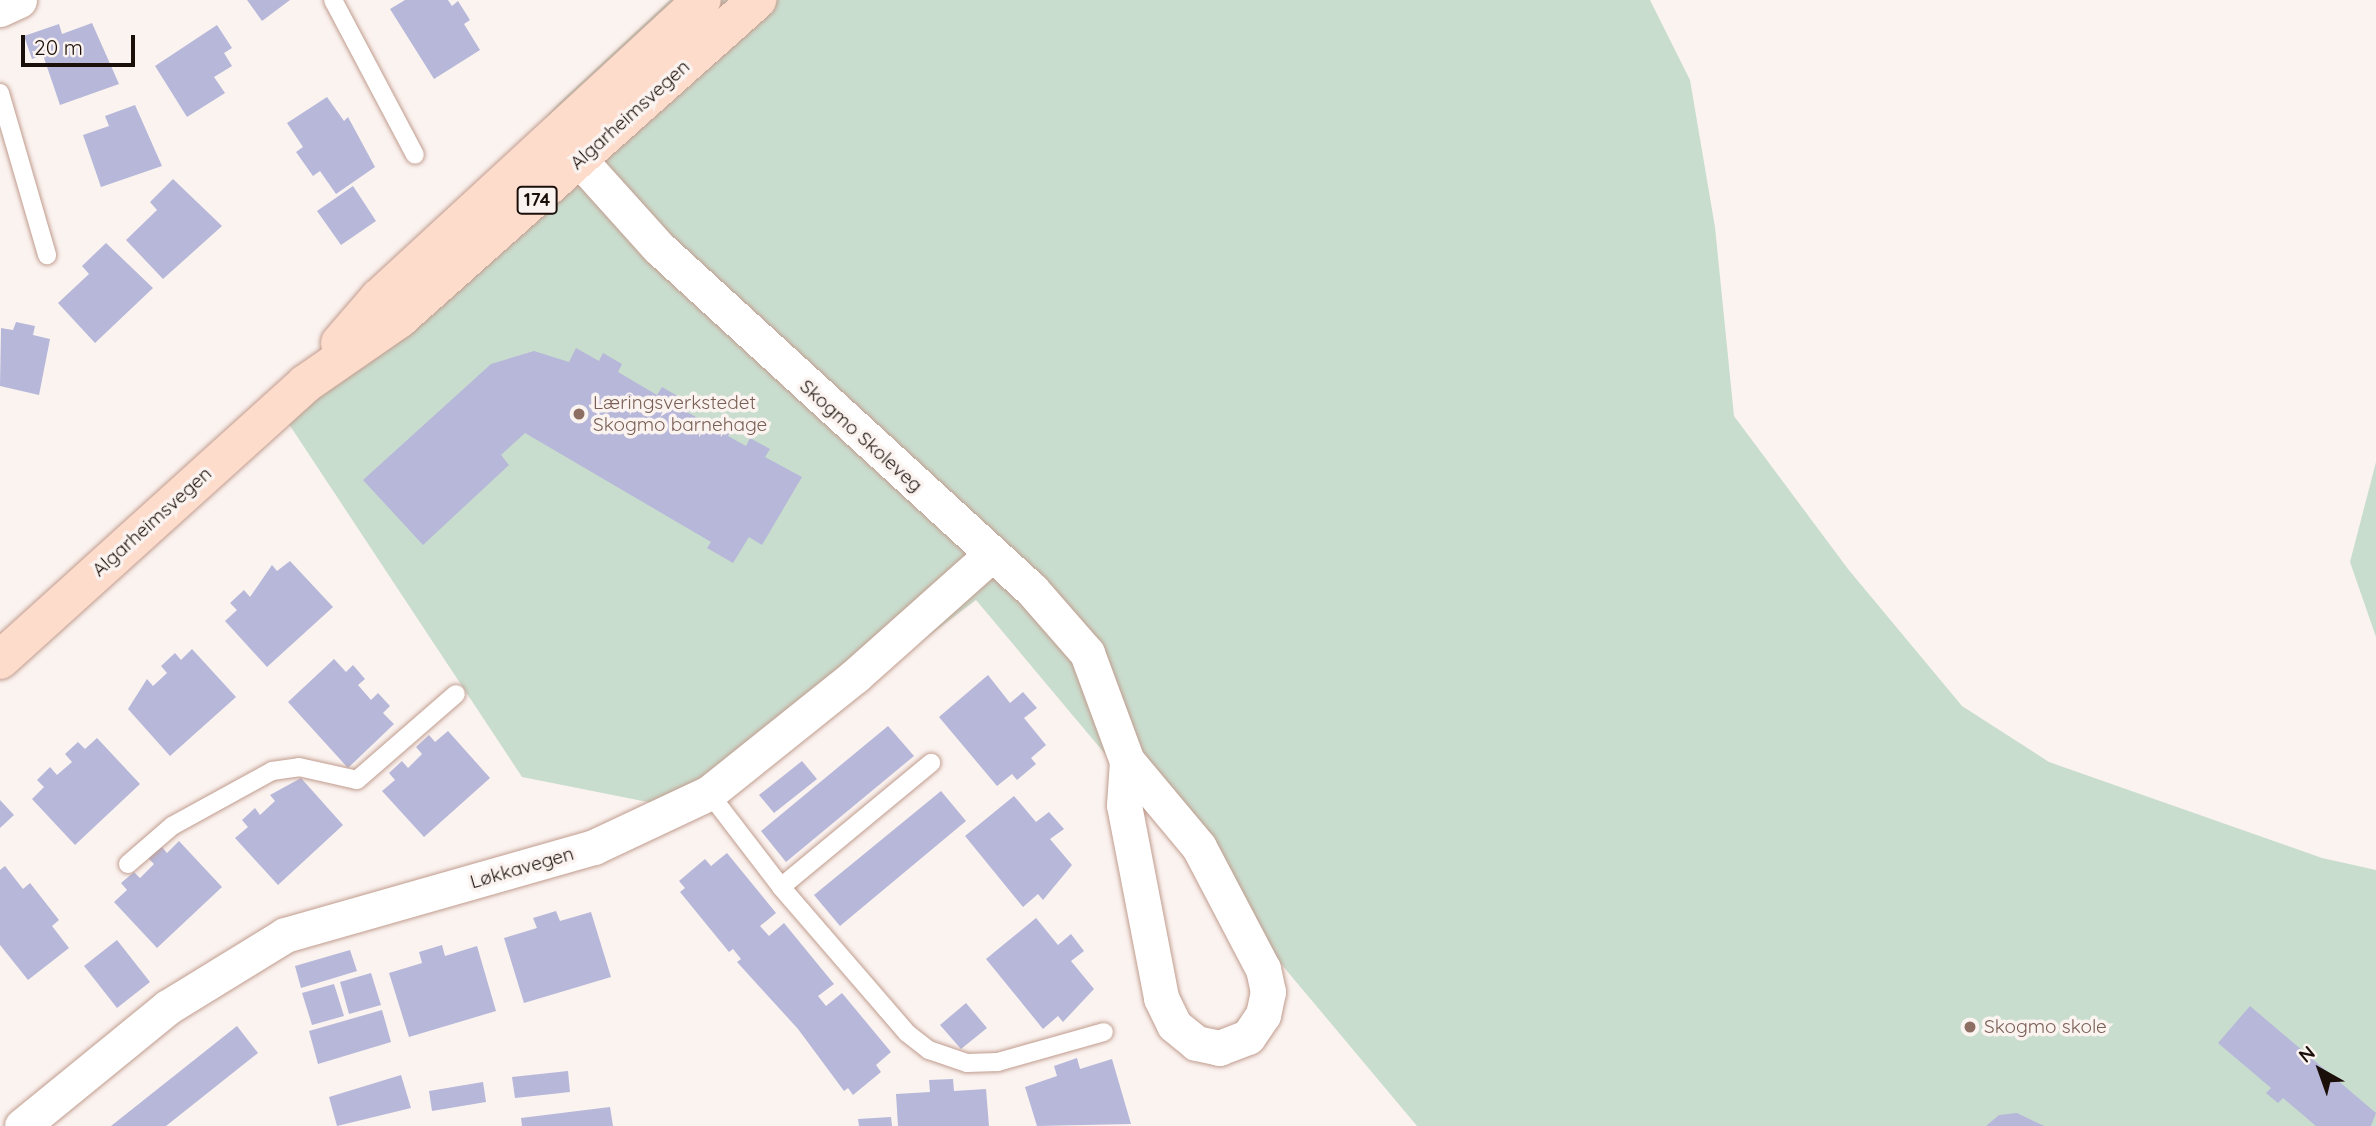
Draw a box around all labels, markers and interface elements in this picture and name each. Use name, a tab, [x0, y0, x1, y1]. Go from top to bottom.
scale bar	[24, 21, 138, 65]
text: 20 m	[34, 34, 83, 60]
street label: Algarheimsvegen	[566, 55, 694, 175]
road number: 174	[516, 186, 558, 215]
street label: Skogmo Skoleveg	[795, 375, 927, 497]
place label: Læringsverkstedet Skogmo barnehage	[593, 392, 767, 436]
marker: Læringsverkstedet Skogmo barnehage	[571, 406, 587, 422]
street label: Algarheimsvegen	[88, 462, 216, 582]
street label: Løkkavegen	[468, 842, 576, 894]
place label: Skogmo skole	[1984, 1016, 2107, 1038]
marker: Skogmo skole	[1962, 1019, 1978, 1035]
north arrow	[2285, 1035, 2355, 1105]
text: N	[2293, 1040, 2320, 1068]

